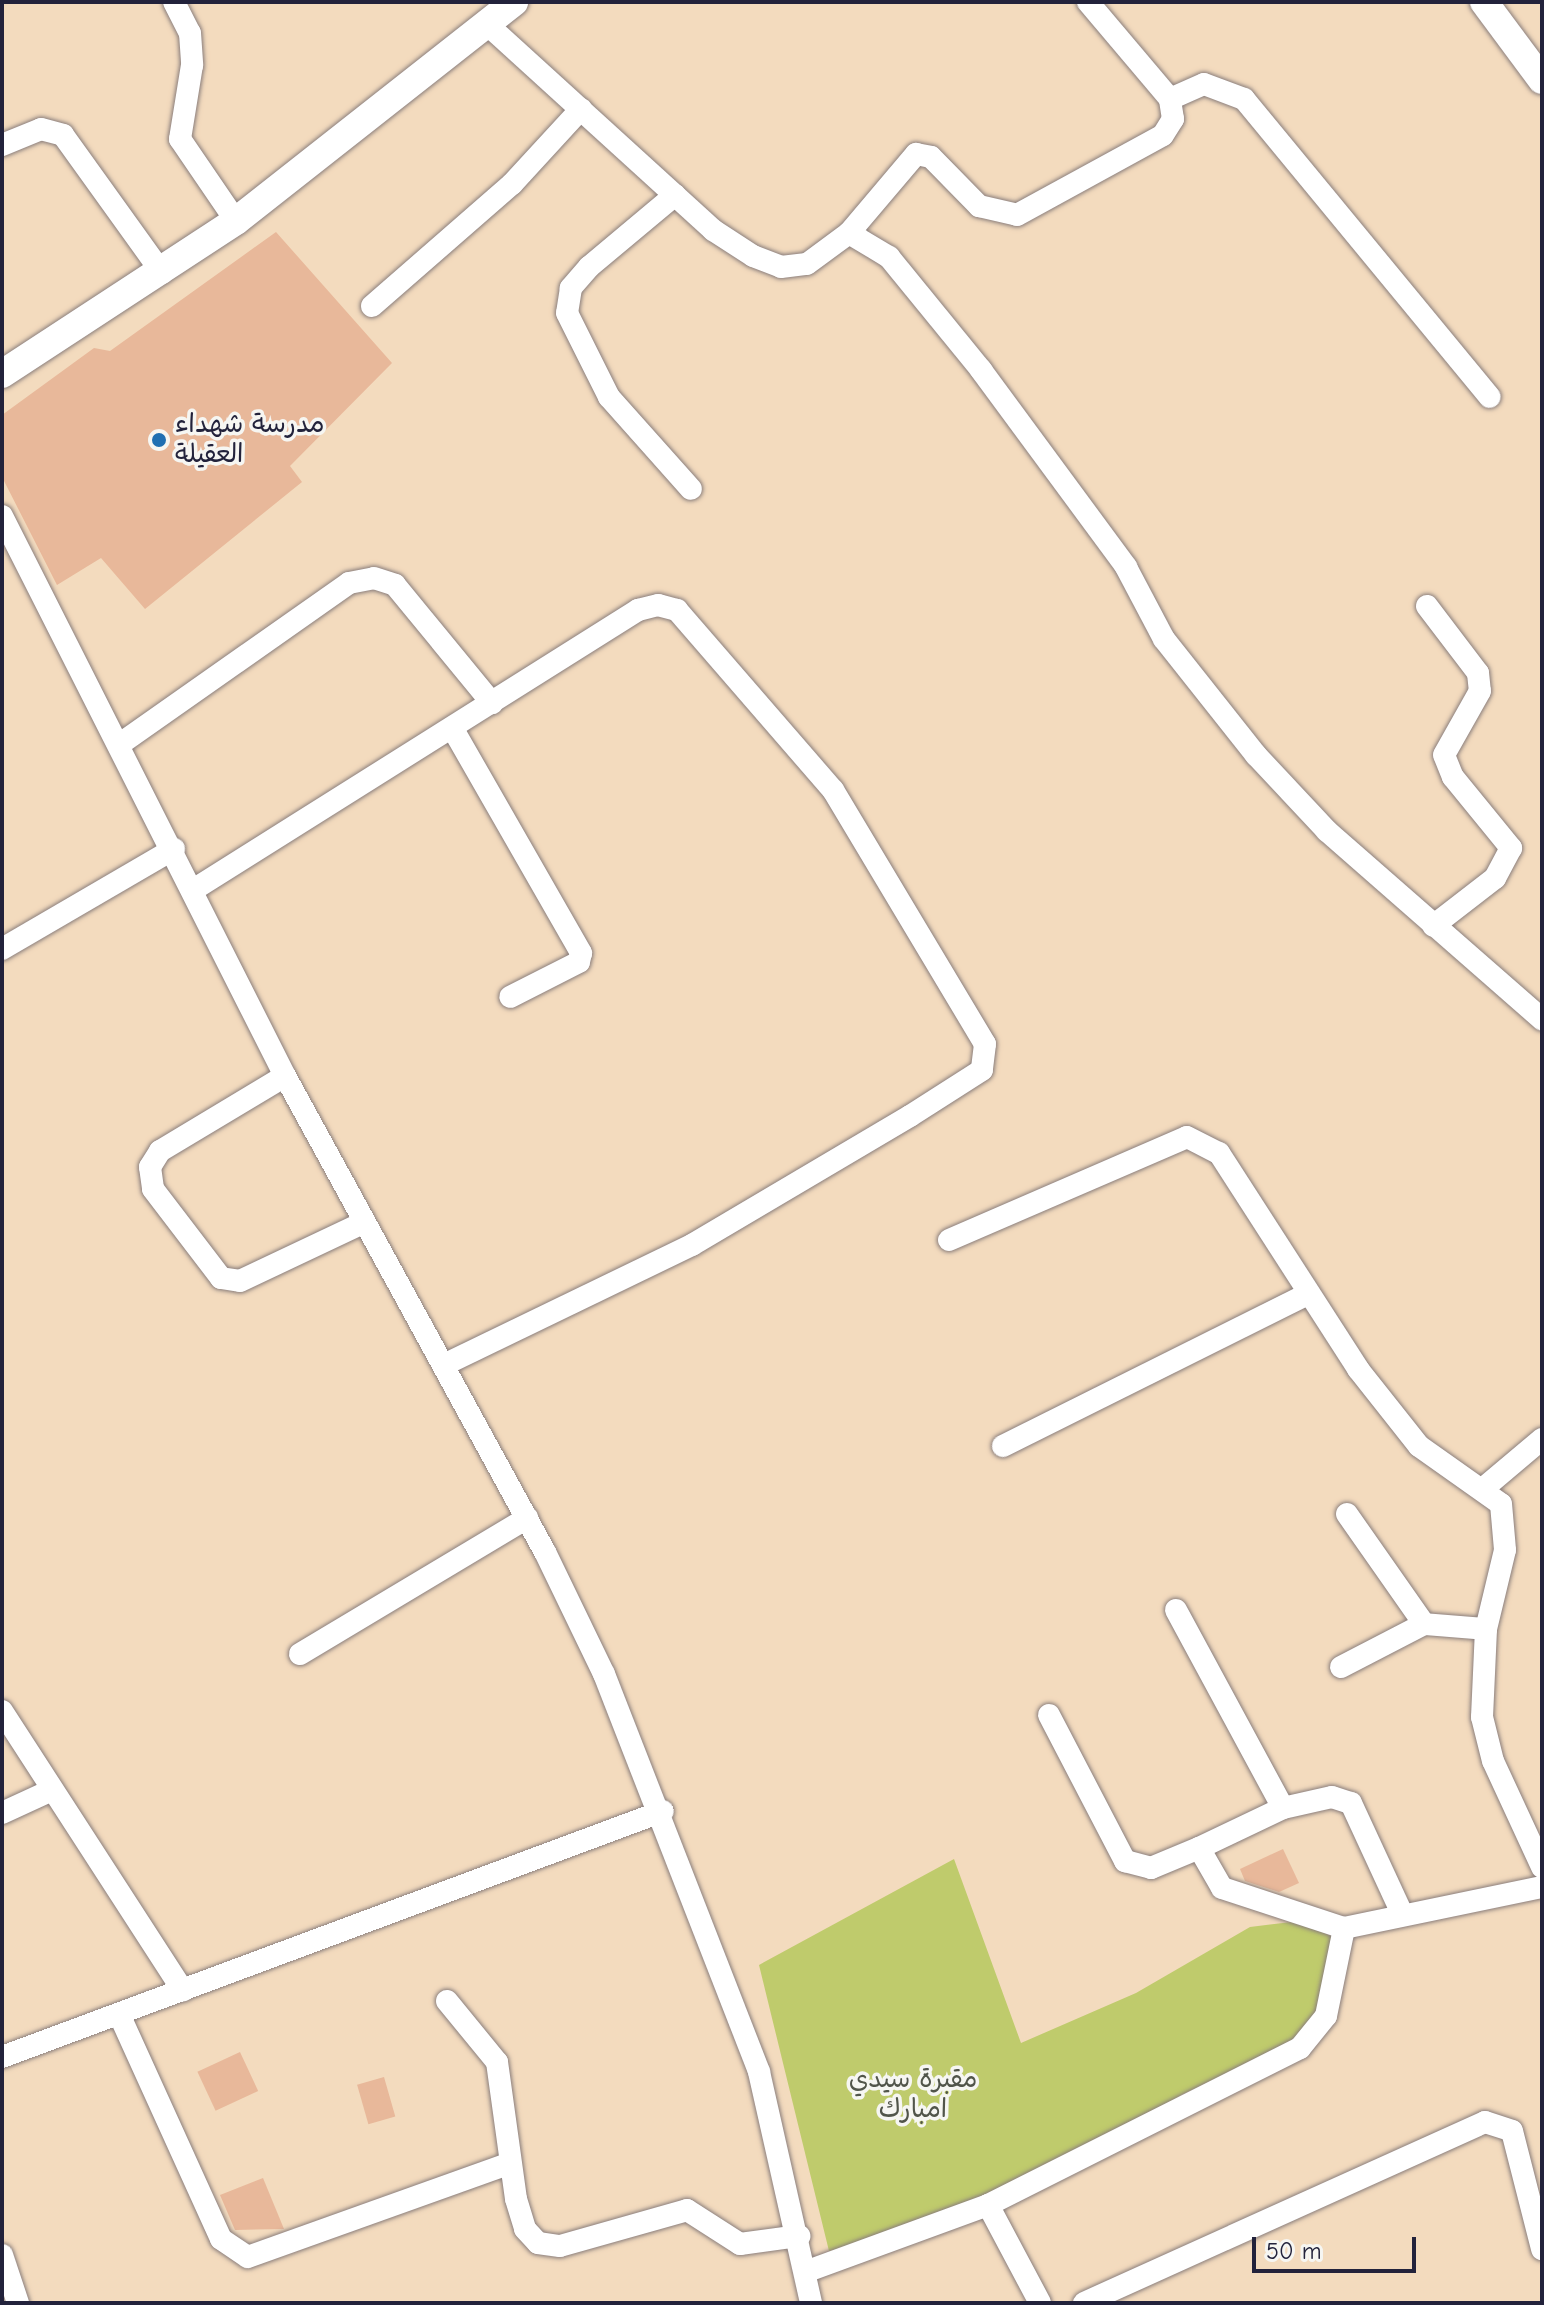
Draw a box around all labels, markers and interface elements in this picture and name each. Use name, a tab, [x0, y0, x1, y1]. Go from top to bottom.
place label: مدرسة شهداء العقيلة	[175, 409, 324, 470]
marker: مدرسة شهداء العقيلة	[150, 431, 168, 449]
park label: مقبرة سيدي امبارك	[849, 2064, 977, 2126]
scale bar	[1256, 2221, 1420, 2271]
text: 50 m	[1266, 2237, 1322, 2265]

